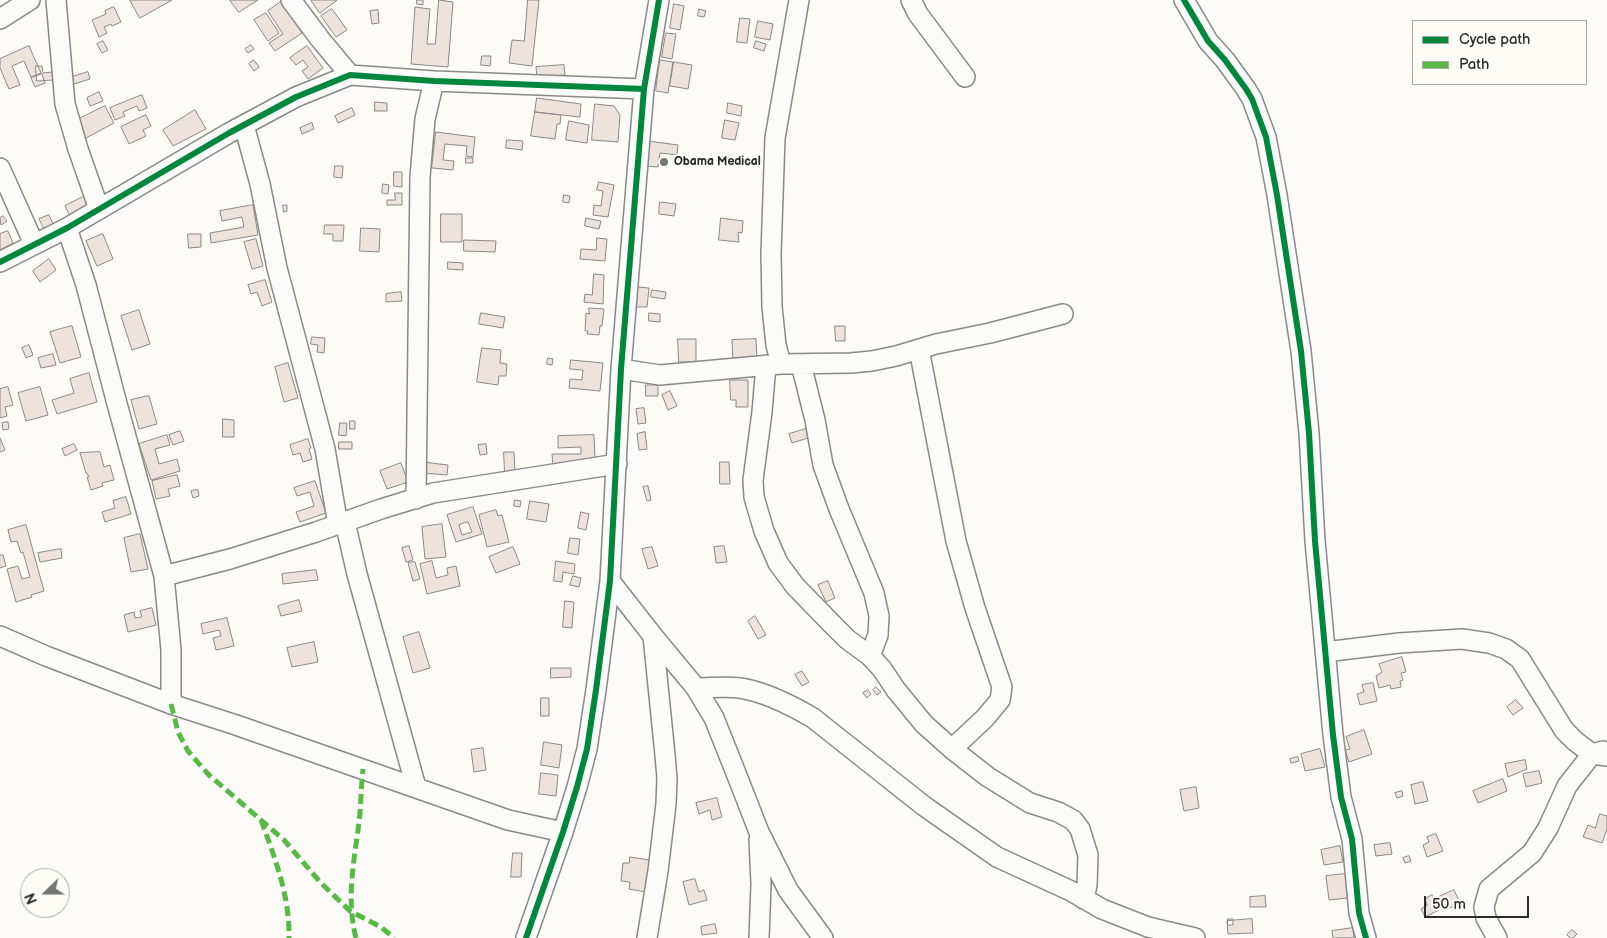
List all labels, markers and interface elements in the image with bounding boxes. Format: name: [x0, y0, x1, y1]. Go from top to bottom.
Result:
legend: [1412, 20, 1587, 85]
text: Cycle path: [1459, 30, 1530, 49]
text: Path: [1459, 55, 1489, 74]
place label: Obama Medical: [674, 155, 761, 169]
marker: Obama Medical: [658, 156, 670, 168]
north arrow: [20, 868, 70, 918]
scale bar: [1427, 886, 1532, 918]
text: N: [22, 890, 41, 906]
text: 50 m: [1432, 895, 1466, 914]

